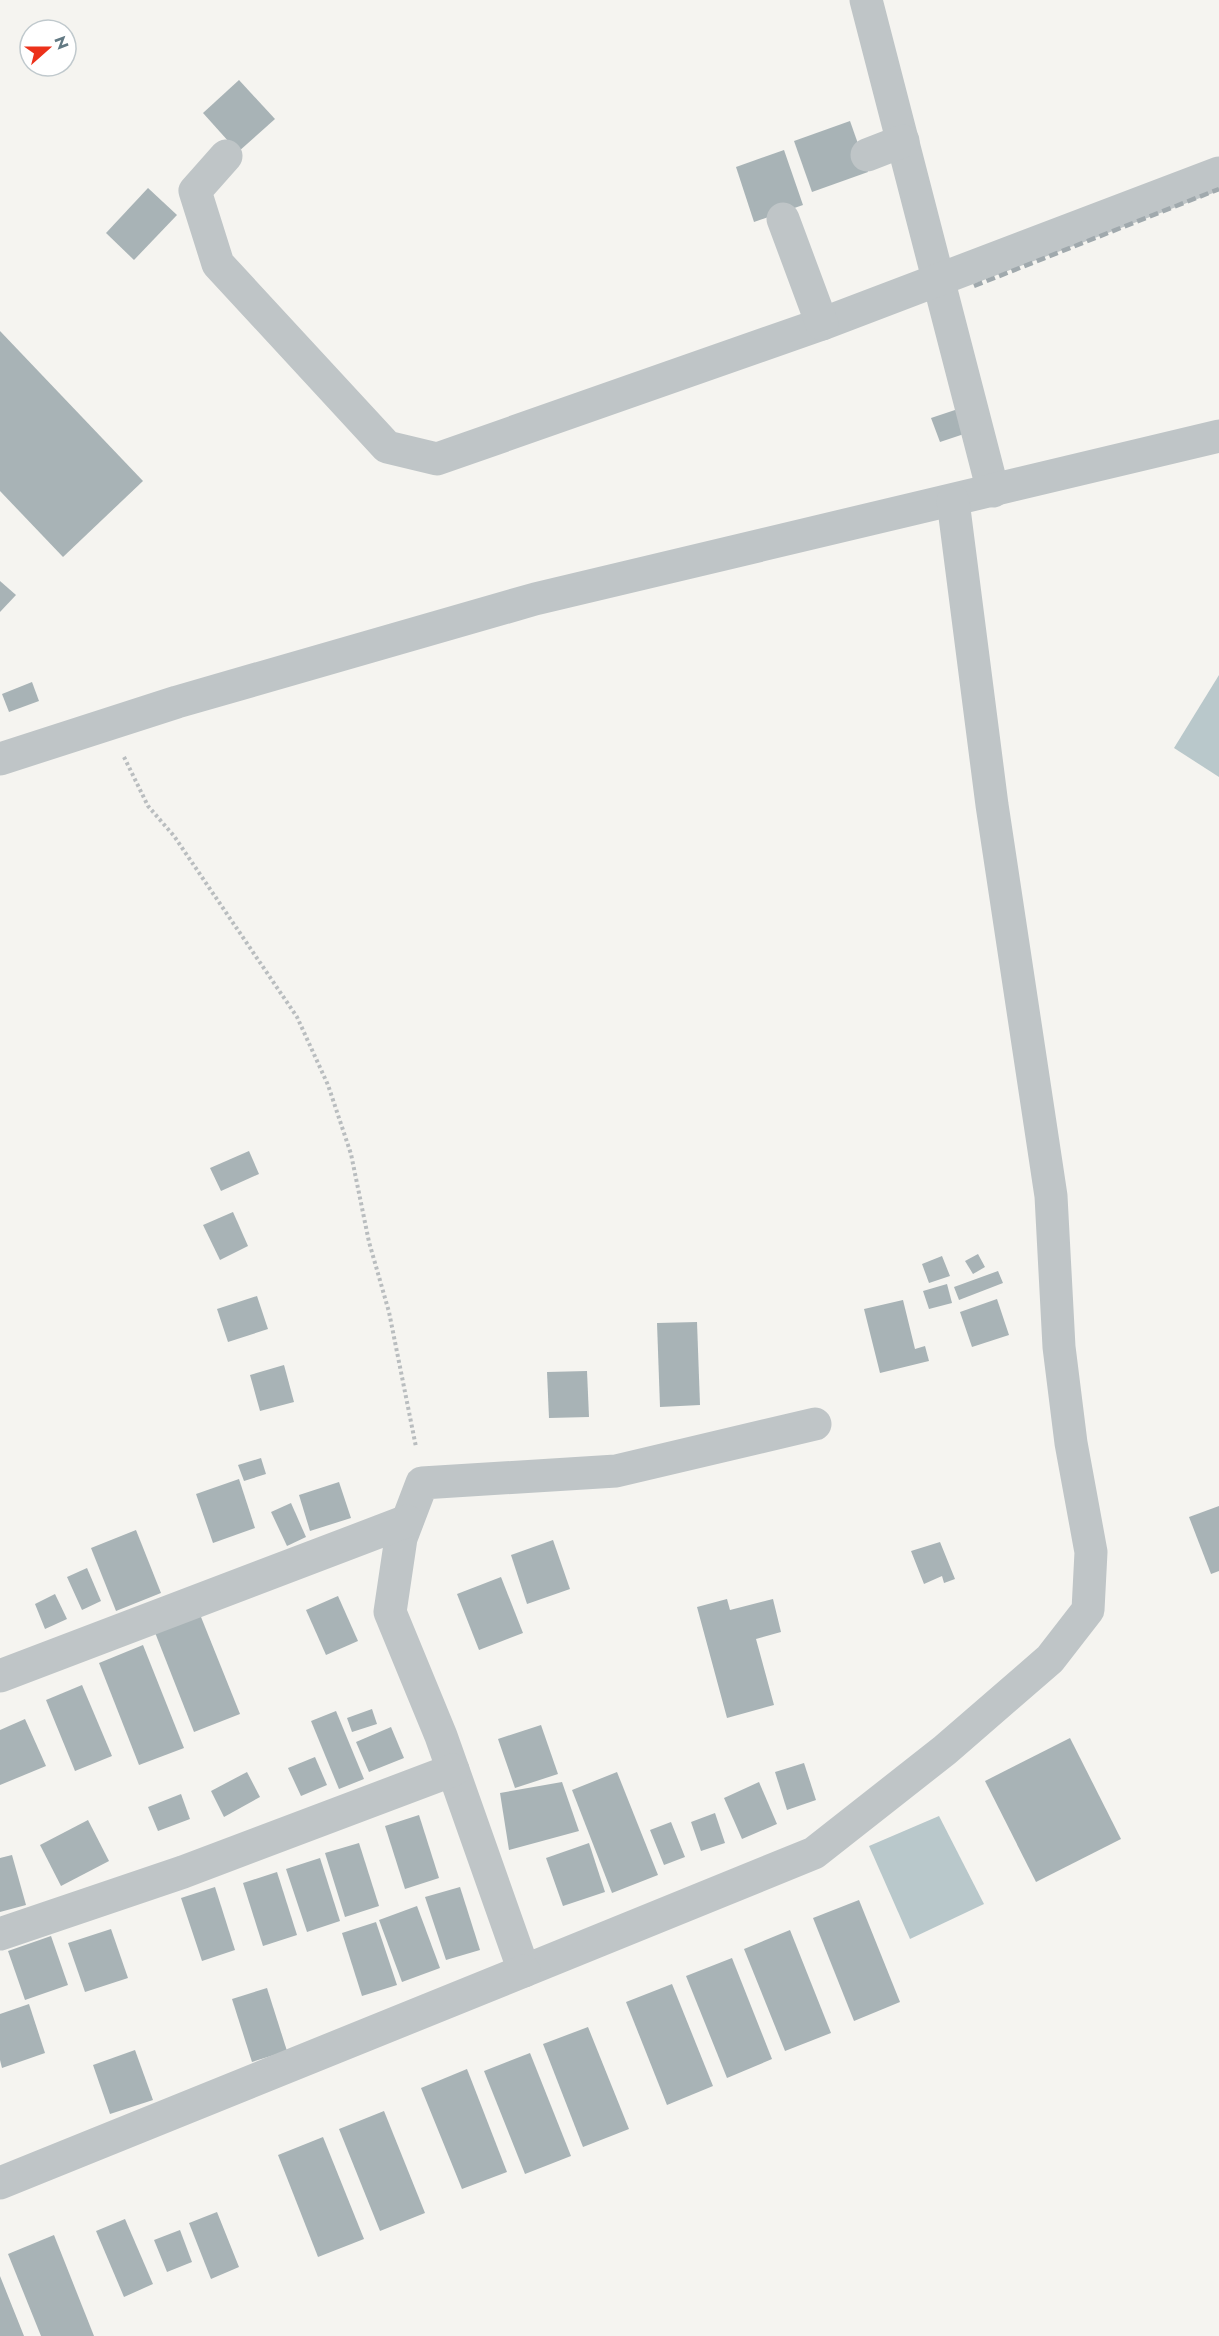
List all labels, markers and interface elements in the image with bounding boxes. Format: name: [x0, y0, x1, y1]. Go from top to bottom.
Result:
north arrow: [18, 18, 78, 78]
text: N: [49, 33, 75, 53]

